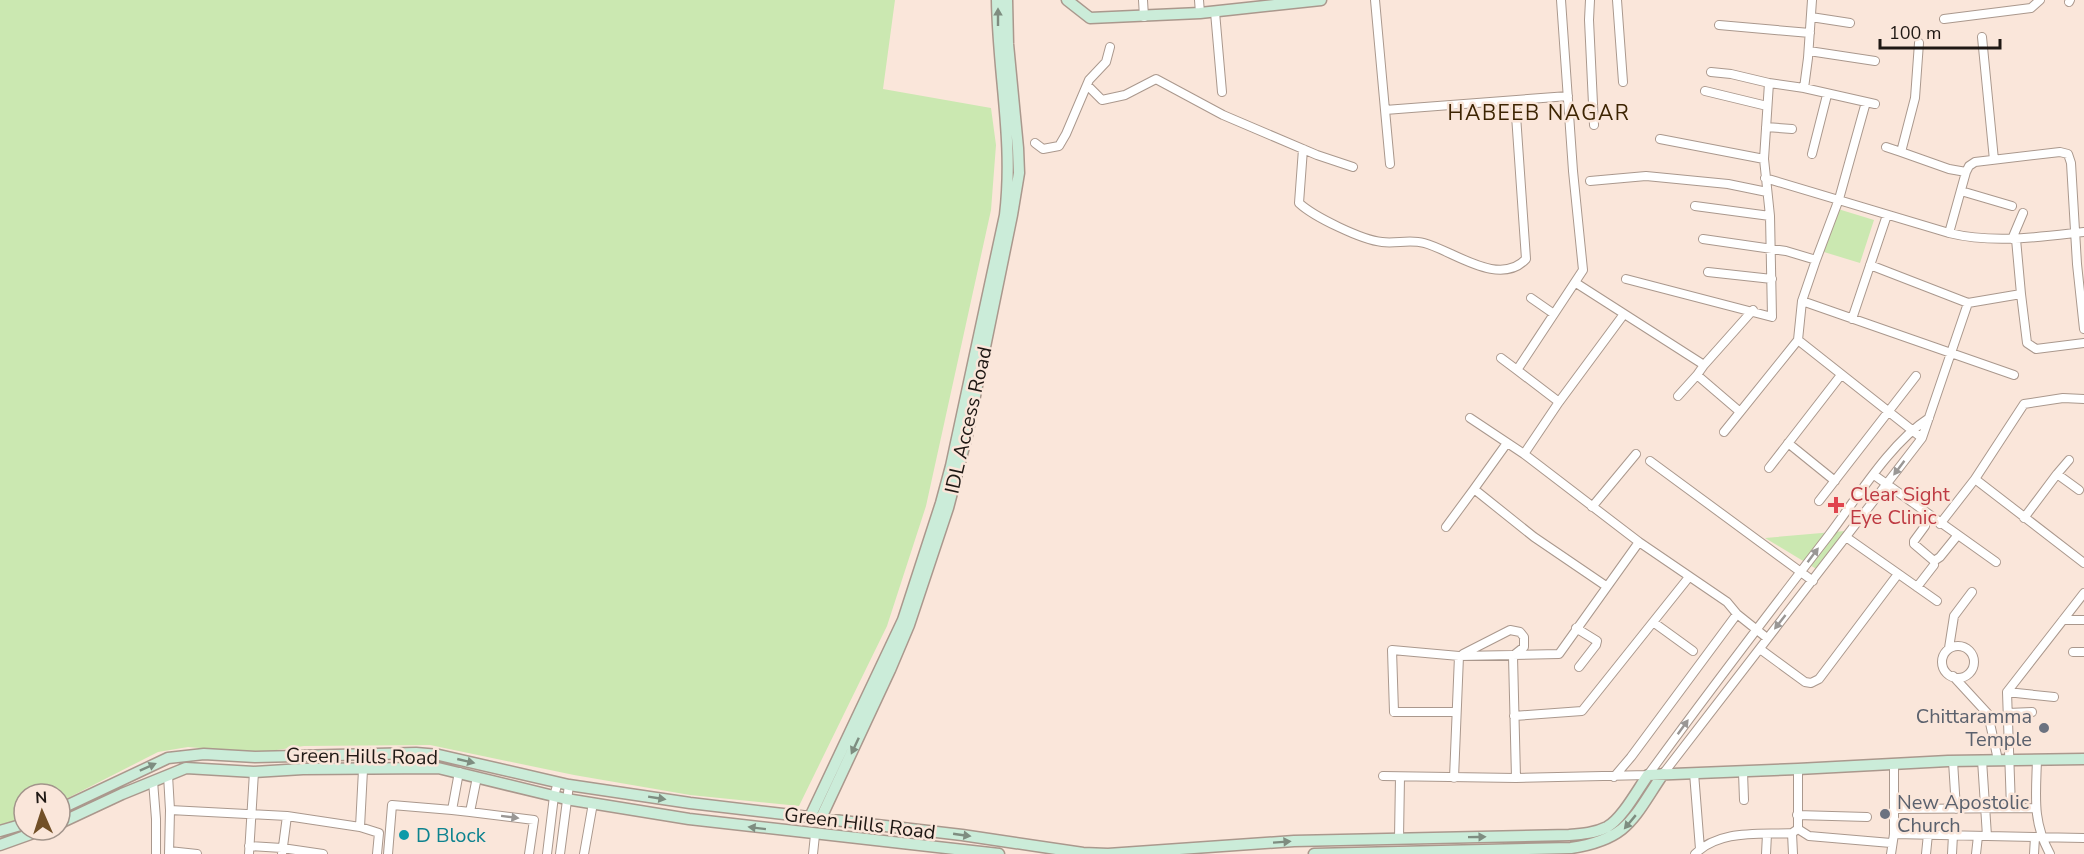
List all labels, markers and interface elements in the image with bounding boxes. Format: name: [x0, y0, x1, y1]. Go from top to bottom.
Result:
one-way arrow: [993, 7, 1002, 26]
scale bar: [1880, 12, 2000, 50]
text: 100 m: [1889, 21, 1941, 45]
district label: HABEEB NAGAR: [1448, 99, 1630, 127]
street label: IDL Access Road: [938, 344, 999, 496]
one-way arrow: [1893, 460, 1905, 476]
place label: Clear Sight Eye Clinic: [1850, 481, 1951, 531]
marker: Clear Sight Eye Clinic: [1827, 496, 1845, 514]
one-way arrow: [1807, 547, 1819, 563]
one-way arrow: [1773, 614, 1786, 630]
place label: Chittaramma Temple: [1916, 703, 2032, 753]
one-way arrow: [1677, 720, 1689, 736]
marker: Chittaramma Temple: [2037, 721, 2051, 735]
one-way arrow: [850, 738, 859, 755]
street label: Green Hills Road: [286, 742, 438, 771]
one-way arrow: [457, 756, 475, 766]
one-way arrow: [139, 762, 157, 772]
north arrow: [12, 782, 72, 842]
text: N: [35, 787, 48, 809]
place label: New Apostolic Church: [1897, 789, 2029, 839]
one-way arrow: [648, 794, 667, 803]
street label: Green Hills Road: [783, 801, 937, 846]
marker: New Apostolic Church: [1878, 807, 1892, 821]
one-way arrow: [500, 813, 519, 822]
one-way arrow: [1623, 814, 1636, 830]
place label: D Block: [416, 822, 487, 849]
one-way arrow: [747, 823, 766, 832]
marker: D Block: [397, 828, 411, 842]
one-way arrow: [953, 831, 972, 840]
one-way arrow: [1467, 833, 1486, 842]
one-way arrow: [1272, 837, 1291, 847]

